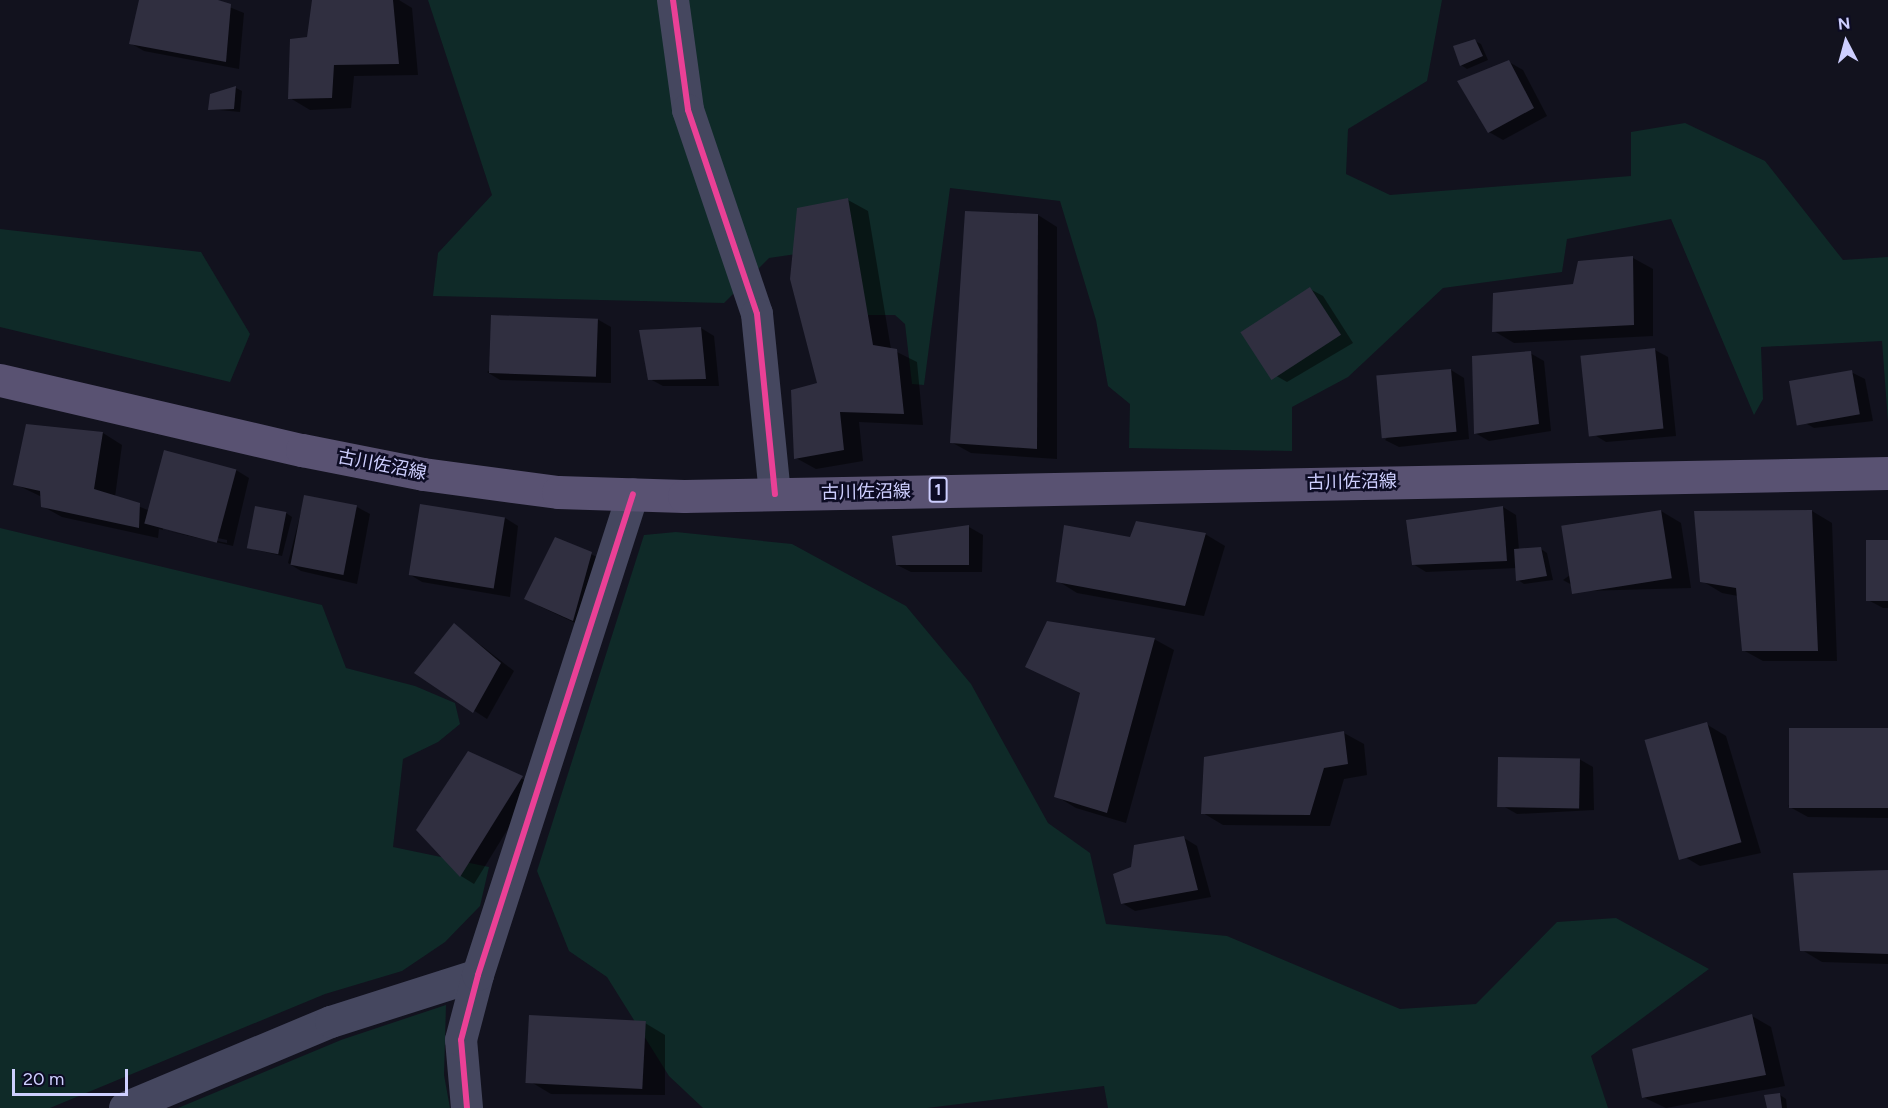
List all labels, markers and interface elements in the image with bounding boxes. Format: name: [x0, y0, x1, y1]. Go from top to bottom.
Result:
north arrow: [1816, 12, 1876, 72]
text: N: [1837, 14, 1851, 34]
street label: 古川佐沼線: [336, 446, 428, 484]
street label: 古川佐沼線: [1307, 470, 1397, 494]
road number: 1: [928, 477, 948, 503]
street label: 古川佐沼線: [821, 480, 911, 504]
scale bar: [15, 1057, 130, 1095]
text: 20 m: [23, 1068, 64, 1090]

